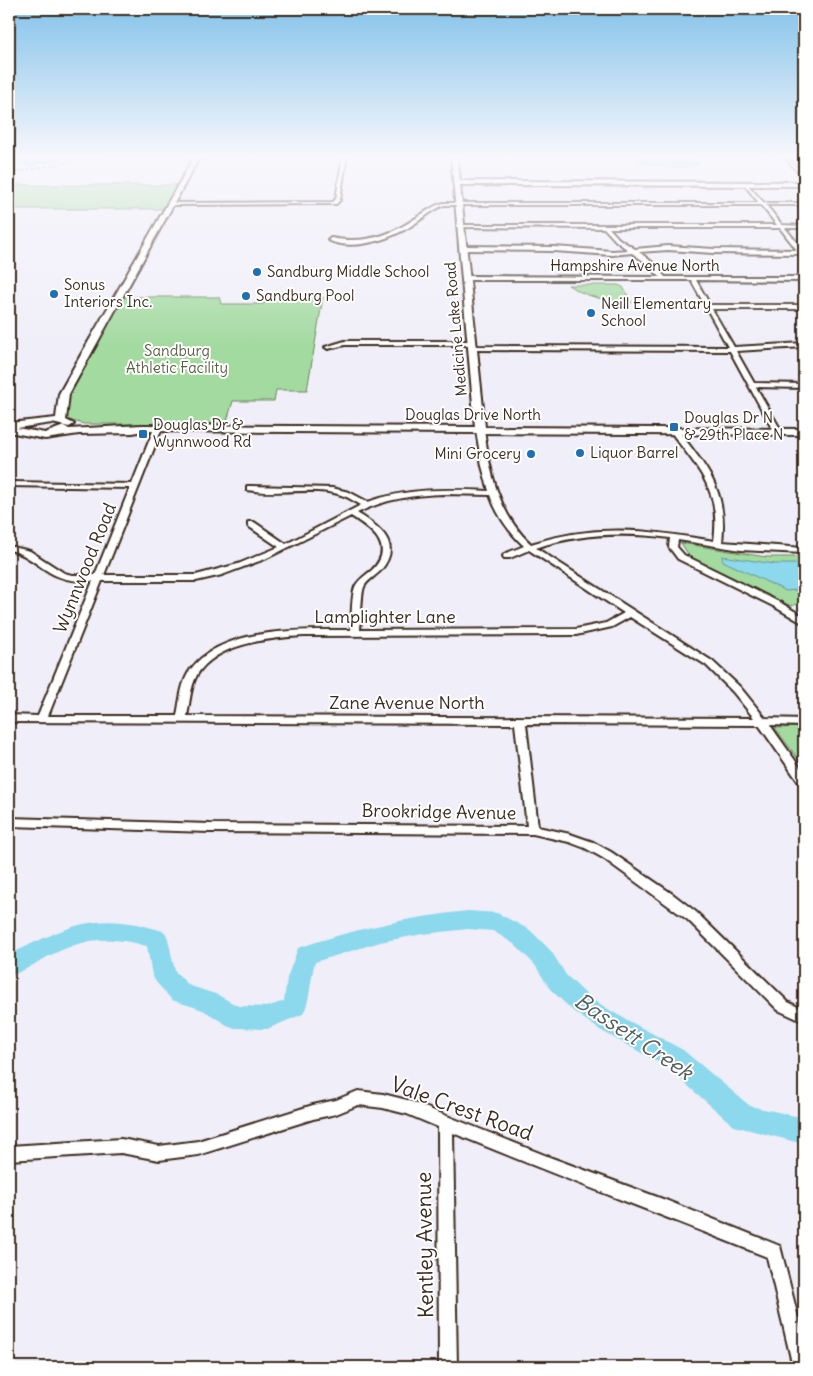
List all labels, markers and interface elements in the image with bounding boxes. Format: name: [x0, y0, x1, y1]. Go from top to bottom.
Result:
street label: Hampshire Avenue North: [550, 256, 720, 275]
street label: Medicine Lake Road: [440, 261, 471, 397]
place label: Sandburg Middle School: [267, 262, 429, 281]
marker: Sandburg Middle School: [251, 266, 263, 278]
place label: Sonus Interiors Inc.: [64, 275, 152, 311]
place label: Sandburg Pool: [256, 286, 354, 305]
marker: Sonus Interiors Inc.: [48, 288, 60, 300]
marker: Sandburg Pool: [240, 290, 252, 302]
place label: Neill Elementary School: [601, 294, 711, 330]
marker: Neill Elementary School: [585, 307, 597, 319]
park label: Sandburg Athletic Facility: [126, 341, 228, 377]
street label: Douglas Drive North: [405, 405, 541, 424]
place label: Douglas Dr N & 29th Place N: [684, 408, 783, 444]
place label: Douglas Dr & Wynnwood Rd: [153, 415, 252, 451]
marker: Douglas Dr N & 29th Place N: [668, 421, 680, 433]
marker: Douglas Dr & Wynnwood Rd: [137, 428, 149, 440]
place label: Liquor Barrel: [590, 443, 678, 462]
place label: Mini Grocery: [435, 444, 521, 463]
marker: Liquor Barrel: [574, 447, 586, 459]
marker: Mini Grocery: [525, 448, 537, 460]
street label: Wynnwood Road: [48, 499, 121, 636]
street label: Lamplighter Lane: [314, 605, 456, 628]
street label: Zane Avenue North: [329, 691, 485, 714]
street label: Brookridge Avenue: [361, 799, 517, 824]
water label: Bassett Creek: [570, 986, 700, 1087]
street label: Vale Crest Road: [387, 1070, 537, 1147]
street label: Kentley Avenue: [410, 1172, 439, 1318]

